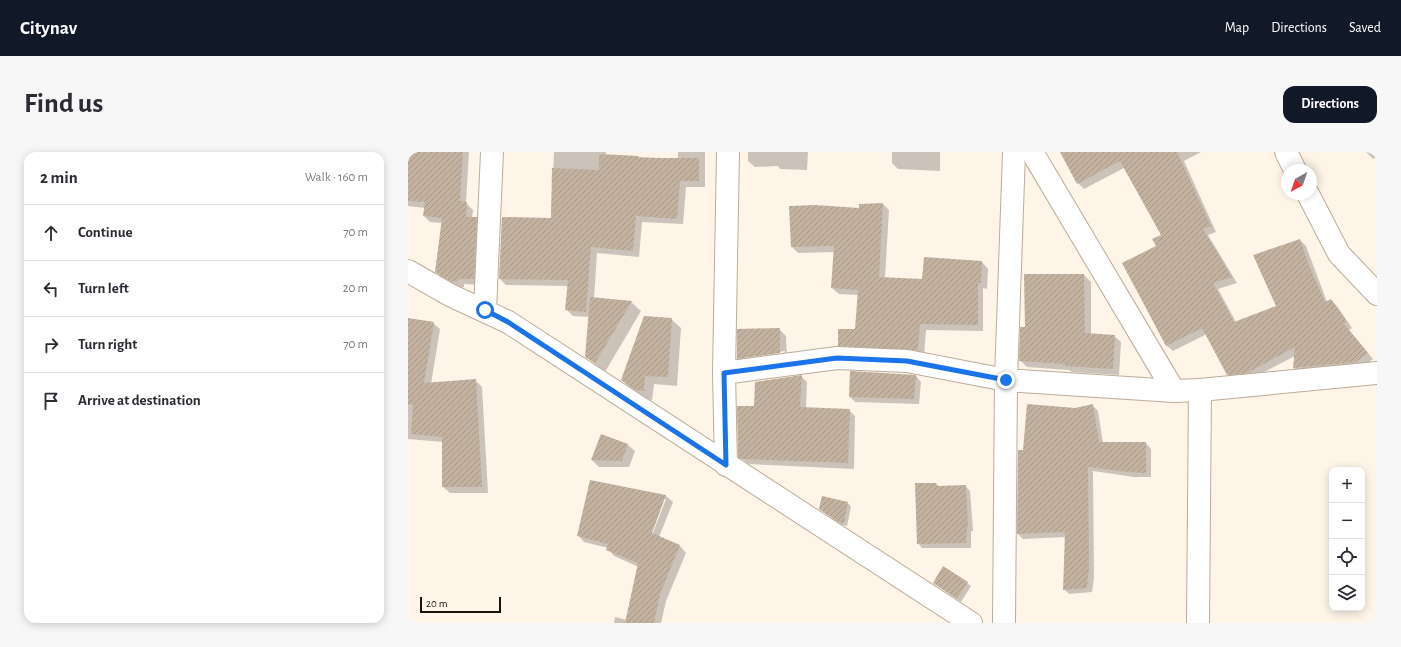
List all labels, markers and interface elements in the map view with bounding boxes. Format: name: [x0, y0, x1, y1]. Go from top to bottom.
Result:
text: Citynav: [20, 19, 77, 38]
text: Map: [1225, 21, 1249, 35]
text: Directions: [1271, 21, 1327, 35]
text: Saved: [1349, 21, 1381, 35]
button: Directions: [1283, 86, 1377, 123]
text: Find us: [24, 90, 103, 118]
north arrow: [1281, 164, 1317, 200]
text: 2 min: [40, 169, 78, 186]
text: Walk · 160 m: [305, 171, 368, 184]
icon: ahead: [40, 222, 62, 244]
text: Continue: [78, 225, 133, 240]
text: 70 m: [343, 226, 368, 239]
icon: left: [40, 278, 62, 300]
text: Turn left: [78, 281, 129, 296]
text: 20 m: [343, 282, 368, 295]
route start: [476, 301, 494, 319]
icon: right: [40, 334, 62, 356]
text: Turn right: [78, 337, 137, 352]
text: 70 m: [343, 338, 368, 351]
route end: [997, 371, 1015, 389]
icon: arrive: [40, 390, 62, 412]
text: Arrive at destination: [78, 393, 201, 408]
map controls: [1329, 467, 1365, 611]
button: +: [1329, 467, 1365, 503]
button: −: [1329, 503, 1365, 539]
button: locate: [1329, 539, 1365, 575]
button: layers: [1329, 575, 1365, 611]
scale bar: [420, 595, 501, 614]
text: 20 m: [426, 598, 447, 609]

